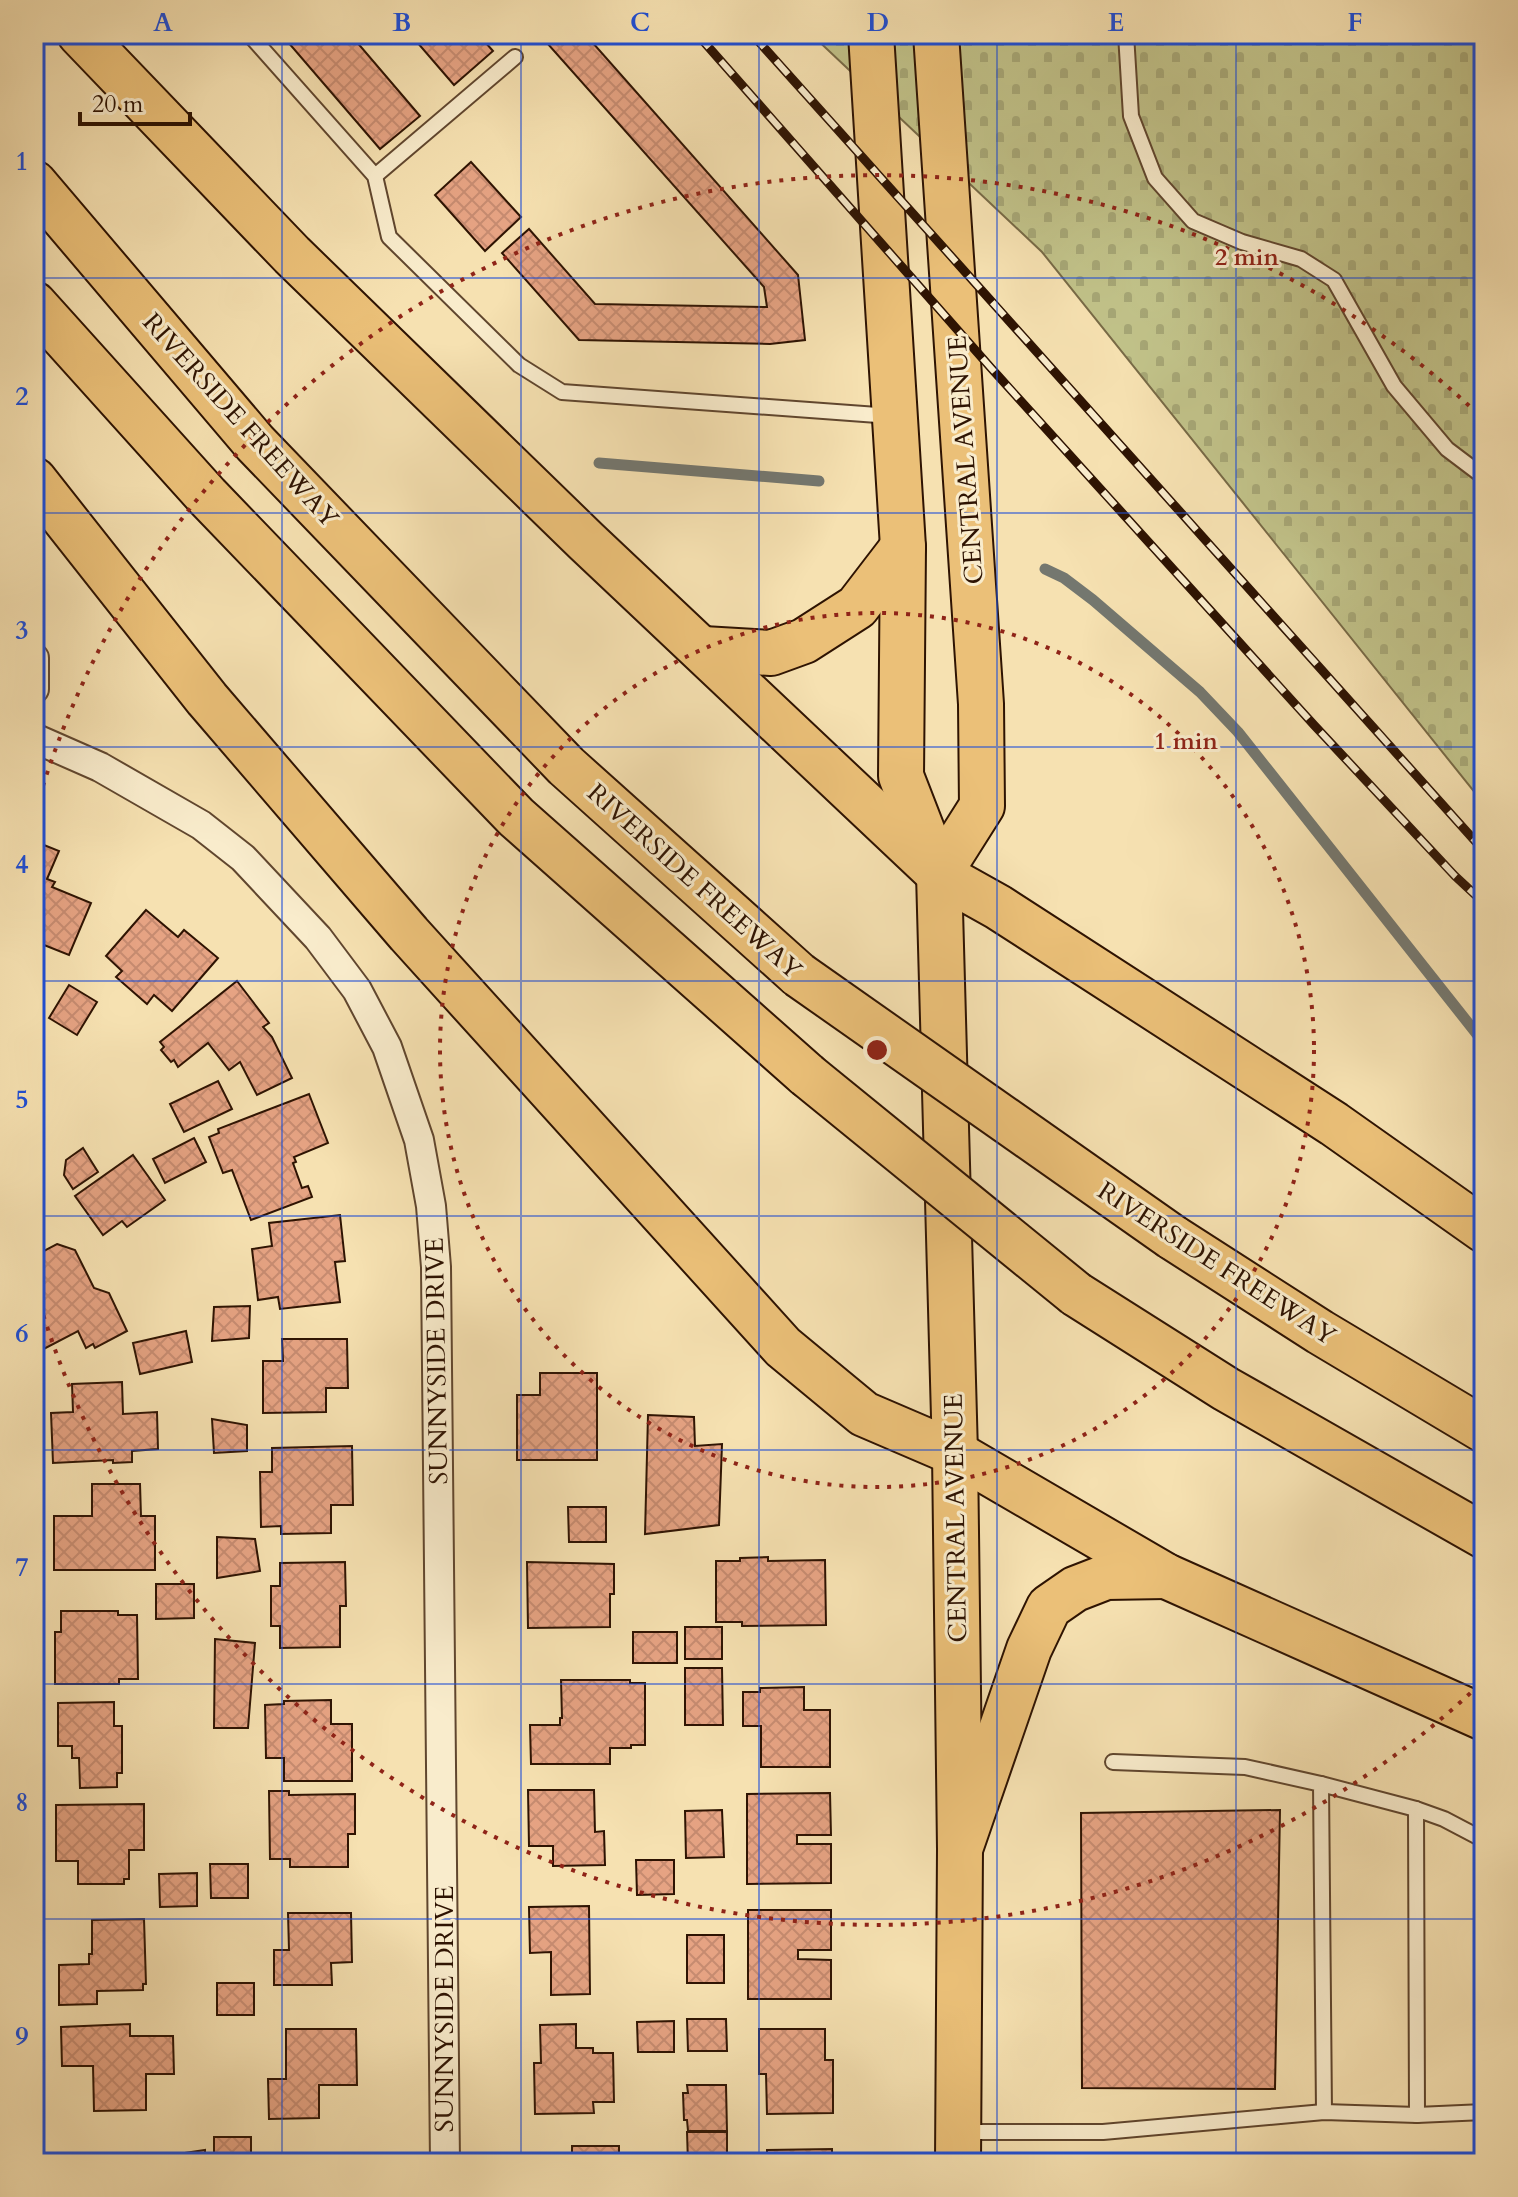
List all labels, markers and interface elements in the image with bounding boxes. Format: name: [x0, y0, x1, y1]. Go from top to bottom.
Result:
text: A: [153, 5, 173, 40]
text: B: [393, 5, 411, 40]
text: C: [630, 5, 650, 40]
text: D: [867, 5, 889, 40]
text: E: [1108, 5, 1124, 40]
text: F: [1347, 5, 1363, 40]
scale bar: [80, 76, 190, 126]
text: 20 m: [92, 88, 144, 121]
text: 1: [15, 144, 29, 179]
text: 2 min: [1215, 241, 1280, 274]
street label: RIVERSIDE FREEWAY: [135, 305, 347, 536]
street label: CENTRAL AVENUE: [939, 334, 992, 586]
text: 2: [15, 379, 29, 414]
text: 3: [15, 613, 29, 648]
text: 1 min: [1154, 725, 1219, 758]
street label: RIVERSIDE FREEWAY: [580, 775, 810, 988]
text: 4: [15, 847, 29, 882]
centre of rings: [863, 1036, 891, 1064]
text: 5: [15, 1082, 29, 1117]
street label: RIVERSIDE FREEWAY: [1091, 1173, 1343, 1354]
street label: SUNNYSIDE DRIVE: [417, 1237, 456, 1485]
text: 6: [15, 1316, 29, 1351]
street label: CENTRAL AVENUE: [936, 1393, 975, 1643]
text: 7: [15, 1550, 29, 1585]
text: 8: [15, 1785, 29, 1820]
street label: SUNNYSIDE DRIVE: [427, 1885, 462, 2133]
text: 9: [15, 2019, 29, 2054]

